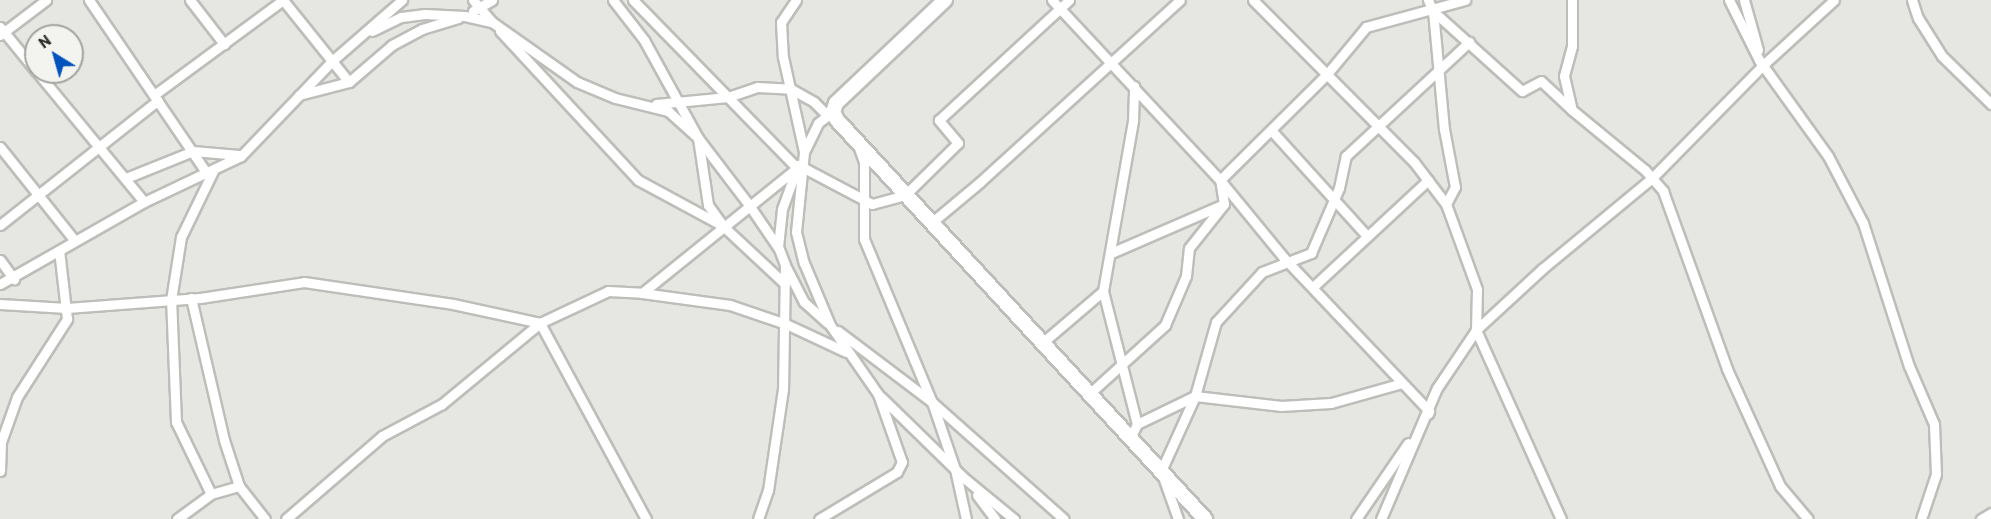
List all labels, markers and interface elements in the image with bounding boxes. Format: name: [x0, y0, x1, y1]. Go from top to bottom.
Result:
north arrow: [24, 24, 84, 84]
text: N: [34, 30, 54, 52]

